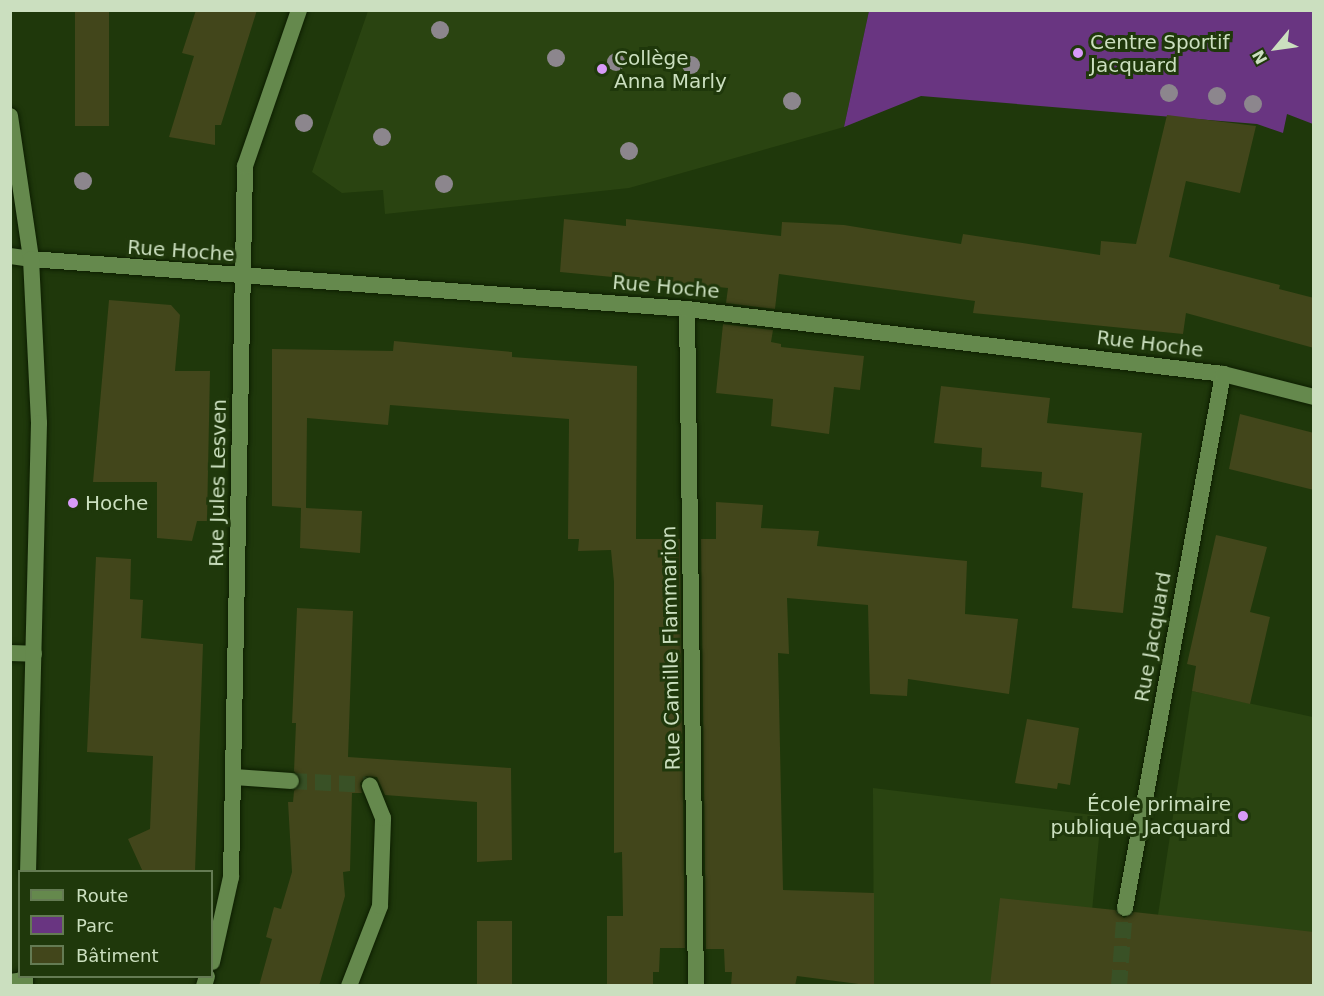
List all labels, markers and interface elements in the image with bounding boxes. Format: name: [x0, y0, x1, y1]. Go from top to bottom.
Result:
north arrow: [1246, 18, 1306, 78]
place label: Centre Sportif Jacquard: [1090, 30, 1230, 77]
place label: Collège Anna Marly: [614, 46, 727, 93]
marker: Centre Sportif Jacquard: [1071, 46, 1085, 60]
text: N: [1248, 47, 1271, 67]
marker: Collège Anna Marly: [595, 62, 609, 76]
street label: Rue Hoche: [127, 235, 235, 267]
street label: Rue Hoche: [611, 270, 721, 304]
street label: Rue Hoche: [1095, 326, 1205, 362]
street label: Rue Jules Lesven: [205, 399, 231, 567]
place label: Hoche: [85, 491, 148, 515]
marker: Hoche: [66, 496, 80, 510]
street label: Rue Camille Flammarion: [657, 526, 685, 770]
street label: Rue Jacquard: [1130, 570, 1176, 704]
place label: École primaire publique Jacquard: [1050, 792, 1231, 839]
marker: École primaire publique Jacquard: [1236, 809, 1250, 823]
legend: [18, 870, 213, 978]
text: Route: [76, 885, 128, 906]
text: Parc: [76, 915, 114, 936]
text: Bâtiment: [76, 945, 159, 966]

